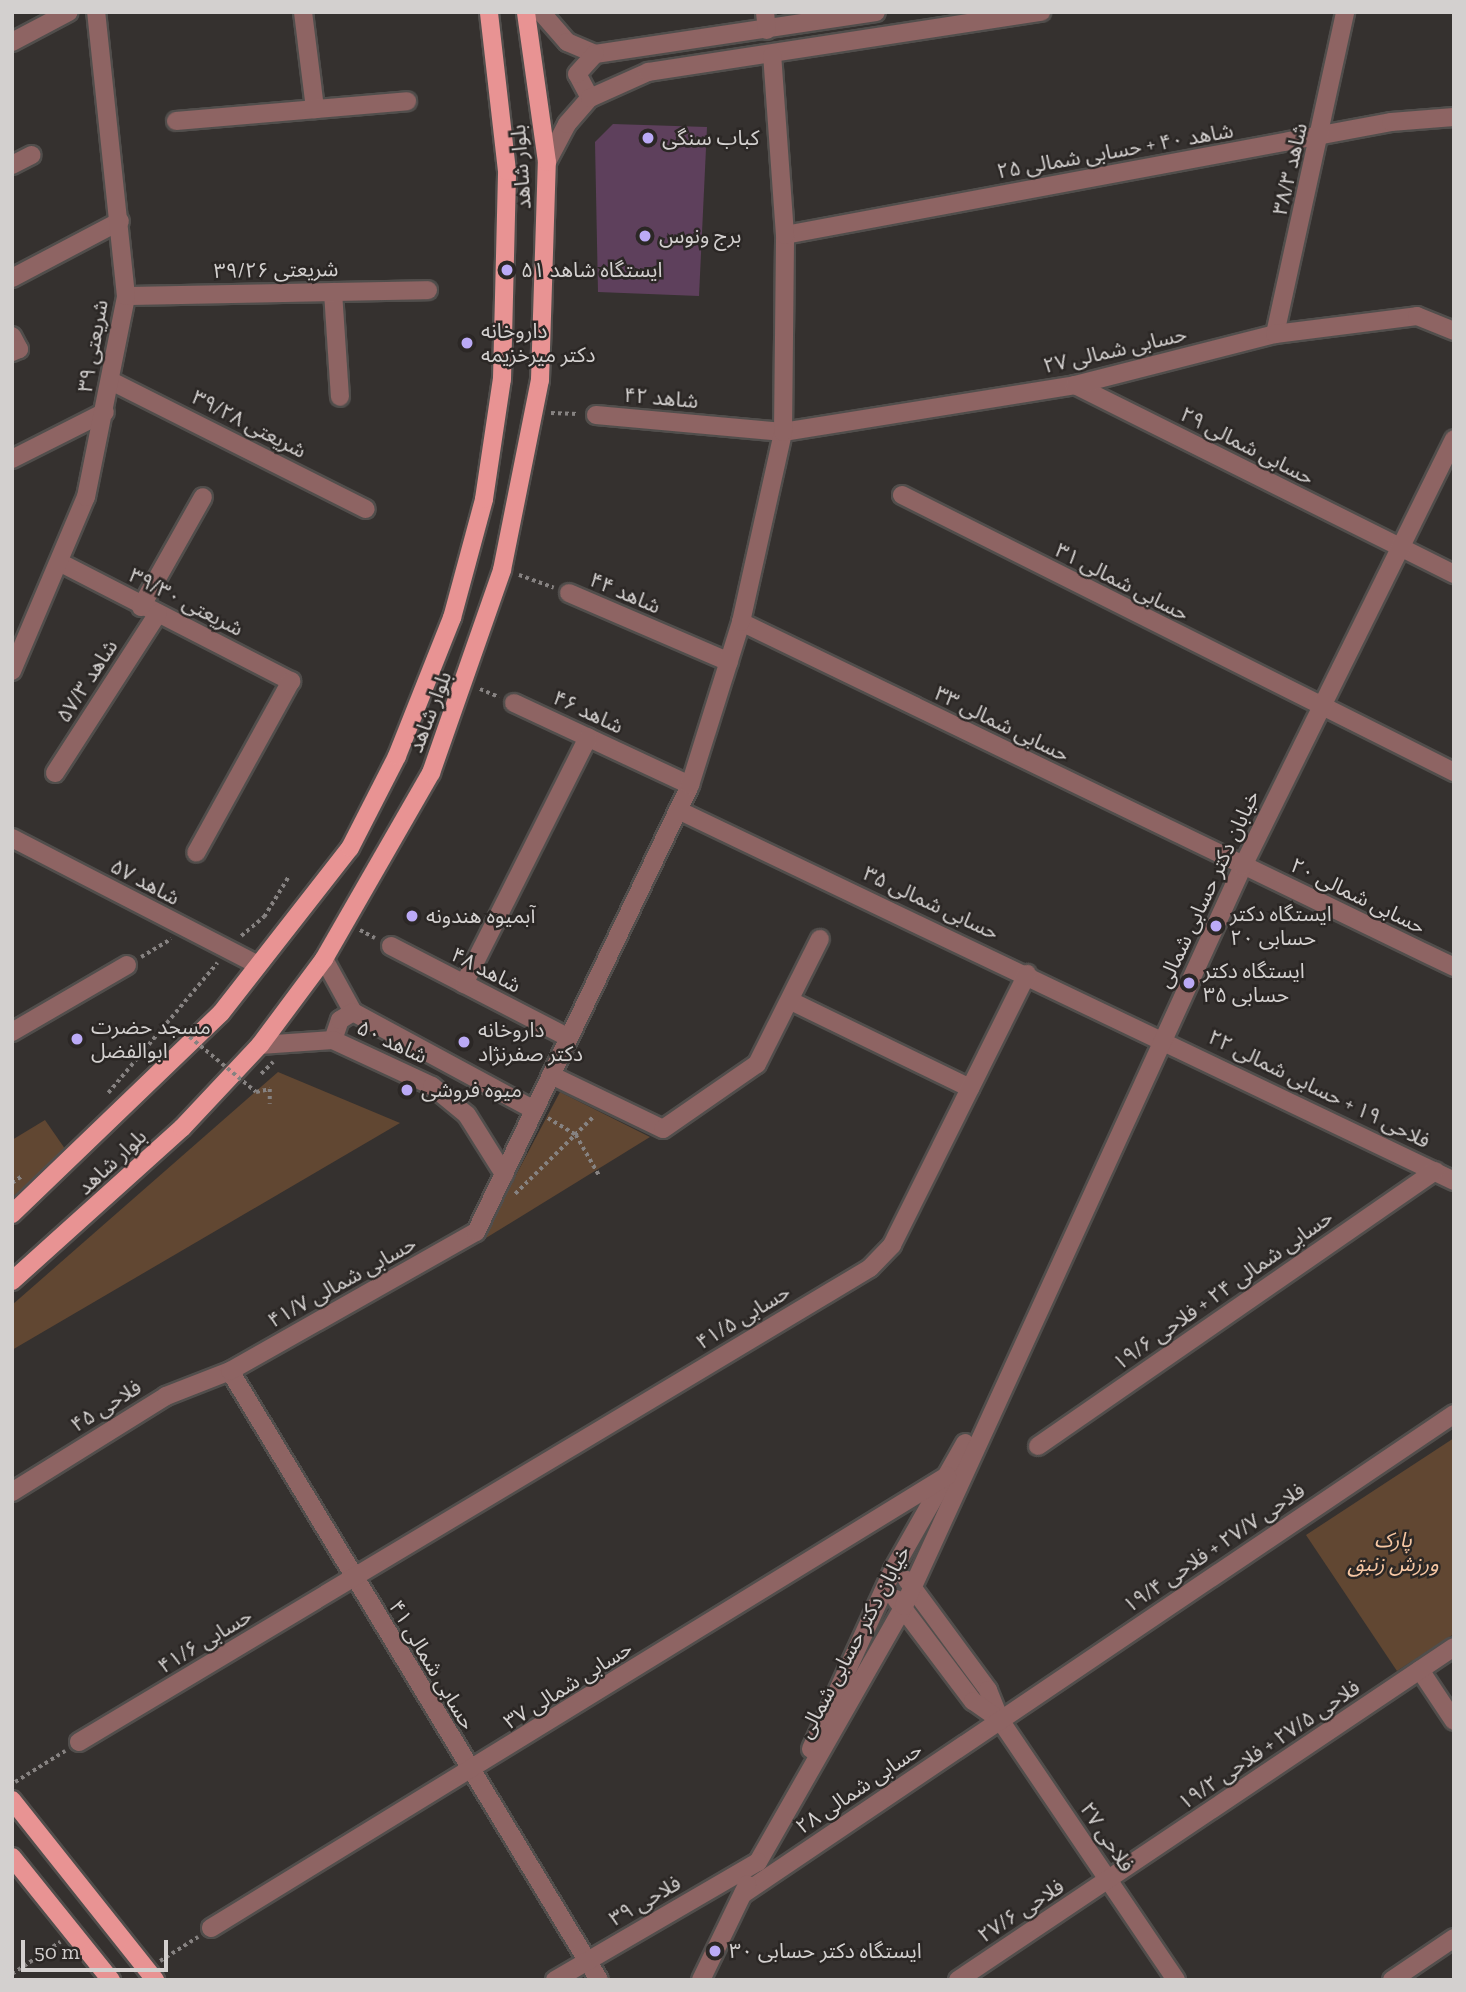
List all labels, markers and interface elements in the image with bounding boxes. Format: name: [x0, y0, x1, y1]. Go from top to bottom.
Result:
street label: شاهد ۴۰ + حسابی شمالی ۲۵: [995, 118, 1235, 184]
street label: شاهد ۳۸/۳: [1267, 121, 1313, 217]
street label: بلوار شاهد: [505, 124, 537, 210]
place label: کباب سنگی: [662, 125, 759, 151]
marker: کباب سنگی: [640, 130, 656, 146]
place label: برج ونوس: [659, 223, 741, 249]
marker: برج ونوس: [637, 228, 653, 244]
street label: شریعتی ۳۹/۲۶: [213, 256, 339, 284]
place label: ایستگاه شاهد ۵۱: [521, 257, 663, 283]
marker: ایستگاه شاهد ۵۱: [499, 262, 515, 278]
street label: شریعتی ۳۹: [72, 298, 114, 394]
place label: داروخانه دکتر میرخزیمه: [481, 318, 596, 368]
street label: حسابی شمالی ۲۷: [1041, 321, 1189, 379]
marker: داروخانه دکتر میرخزیمه: [459, 335, 475, 351]
street label: شاهد ۴۲: [623, 382, 699, 414]
street label: شریعتی ۳۹/۲۸: [188, 384, 310, 464]
street label: حسابی شمالی ۲۹: [1176, 401, 1318, 491]
street label: حسابی شمالی ۳۱: [1051, 537, 1193, 627]
street label: شریعتی ۳۹/۳۰: [125, 562, 247, 642]
street label: شاهد ۴۴: [586, 567, 664, 619]
street label: شاهد ۵۷/۳: [51, 635, 123, 727]
street label: بلوار شاهد: [403, 668, 457, 756]
street label: حسابی شمالی ۳۳: [931, 681, 1073, 767]
street label: شاهد ۴۶: [549, 685, 627, 739]
street label: خیابان دکتر حسابی شمالی: [1151, 786, 1265, 992]
street label: شاهد ۵۷: [106, 853, 184, 911]
street label: حسابی شمالی ۲۰: [1287, 853, 1429, 939]
street label: حسابی شمالی ۳۵: [859, 861, 1003, 945]
place label: ایستگاه دکتر حسابی ۲۰: [1230, 901, 1332, 951]
place label: آبمیوه هندونه: [426, 903, 535, 929]
marker: آبمیوه هندونه: [404, 908, 420, 924]
marker: ایستگاه دکتر حسابی ۲۰: [1208, 918, 1224, 934]
street label: شاهد ۴۸: [447, 942, 525, 998]
place label: ایستگاه دکتر حسابی ۳۵: [1203, 958, 1305, 1008]
marker: ایستگاه دکتر حسابی ۳۵: [1181, 975, 1197, 991]
place label: مسجد حضرت ابوالفضل: [91, 1014, 211, 1064]
street label: شاهد ۵۰: [353, 1015, 431, 1069]
place label: داروخانه دکتر صفرنژاد: [478, 1017, 583, 1067]
street label: فلاحی ۱۹ + حسابی شمالی ۲۲: [1204, 1024, 1434, 1154]
marker: مسجد حضرت ابوالفضل: [69, 1031, 85, 1047]
marker: داروخانه دکتر صفرنژاد: [456, 1034, 472, 1050]
place label: میوه فروشی: [421, 1077, 522, 1103]
marker: میوه فروشی: [399, 1082, 415, 1098]
street label: بلوار شاهد: [72, 1124, 152, 1200]
street label: حسابی شمالی ۲۴ + فلاحی ۱۹/۶: [1108, 1204, 1338, 1376]
street label: حسابی شمالی ۴۱/۷: [263, 1231, 421, 1333]
street label: حسابی ۴۱/۵: [691, 1279, 795, 1355]
street label: فلاحی ۴۵: [66, 1374, 146, 1438]
street label: فلاحی ۲۷/۷ + فلاحی ۱۹/۴: [1118, 1478, 1310, 1618]
park label: پارک ورزش زنبق: [1347, 1527, 1439, 1577]
street label: خیابان دکتر حسابی شمالی: [792, 1541, 916, 1743]
street label: حسابی شمالی ۴۱: [383, 1596, 481, 1734]
street label: حسابی ۴۱/۶: [153, 1603, 257, 1679]
street label: حسابی شمالی ۳۷: [499, 1635, 637, 1735]
street label: فلاحی ۲۷/۵ + فلاحی ۱۹/۲: [1173, 1675, 1365, 1815]
street label: حسابی شمالی ۲۸: [791, 1737, 927, 1839]
street label: فلاحی ۲۷: [1075, 1797, 1139, 1877]
street label: فلاحی ۳۹: [605, 1870, 685, 1932]
street label: فلاحی ۲۷/۶: [973, 1874, 1069, 1948]
scale bar: [24, 1926, 172, 1970]
place label: ایستگاه دکتر حسابی ۳۰: [729, 1938, 922, 1964]
text: 50 m: [34, 1939, 80, 1964]
marker: ایستگاه دکتر حسابی ۳۰: [707, 1943, 723, 1959]

